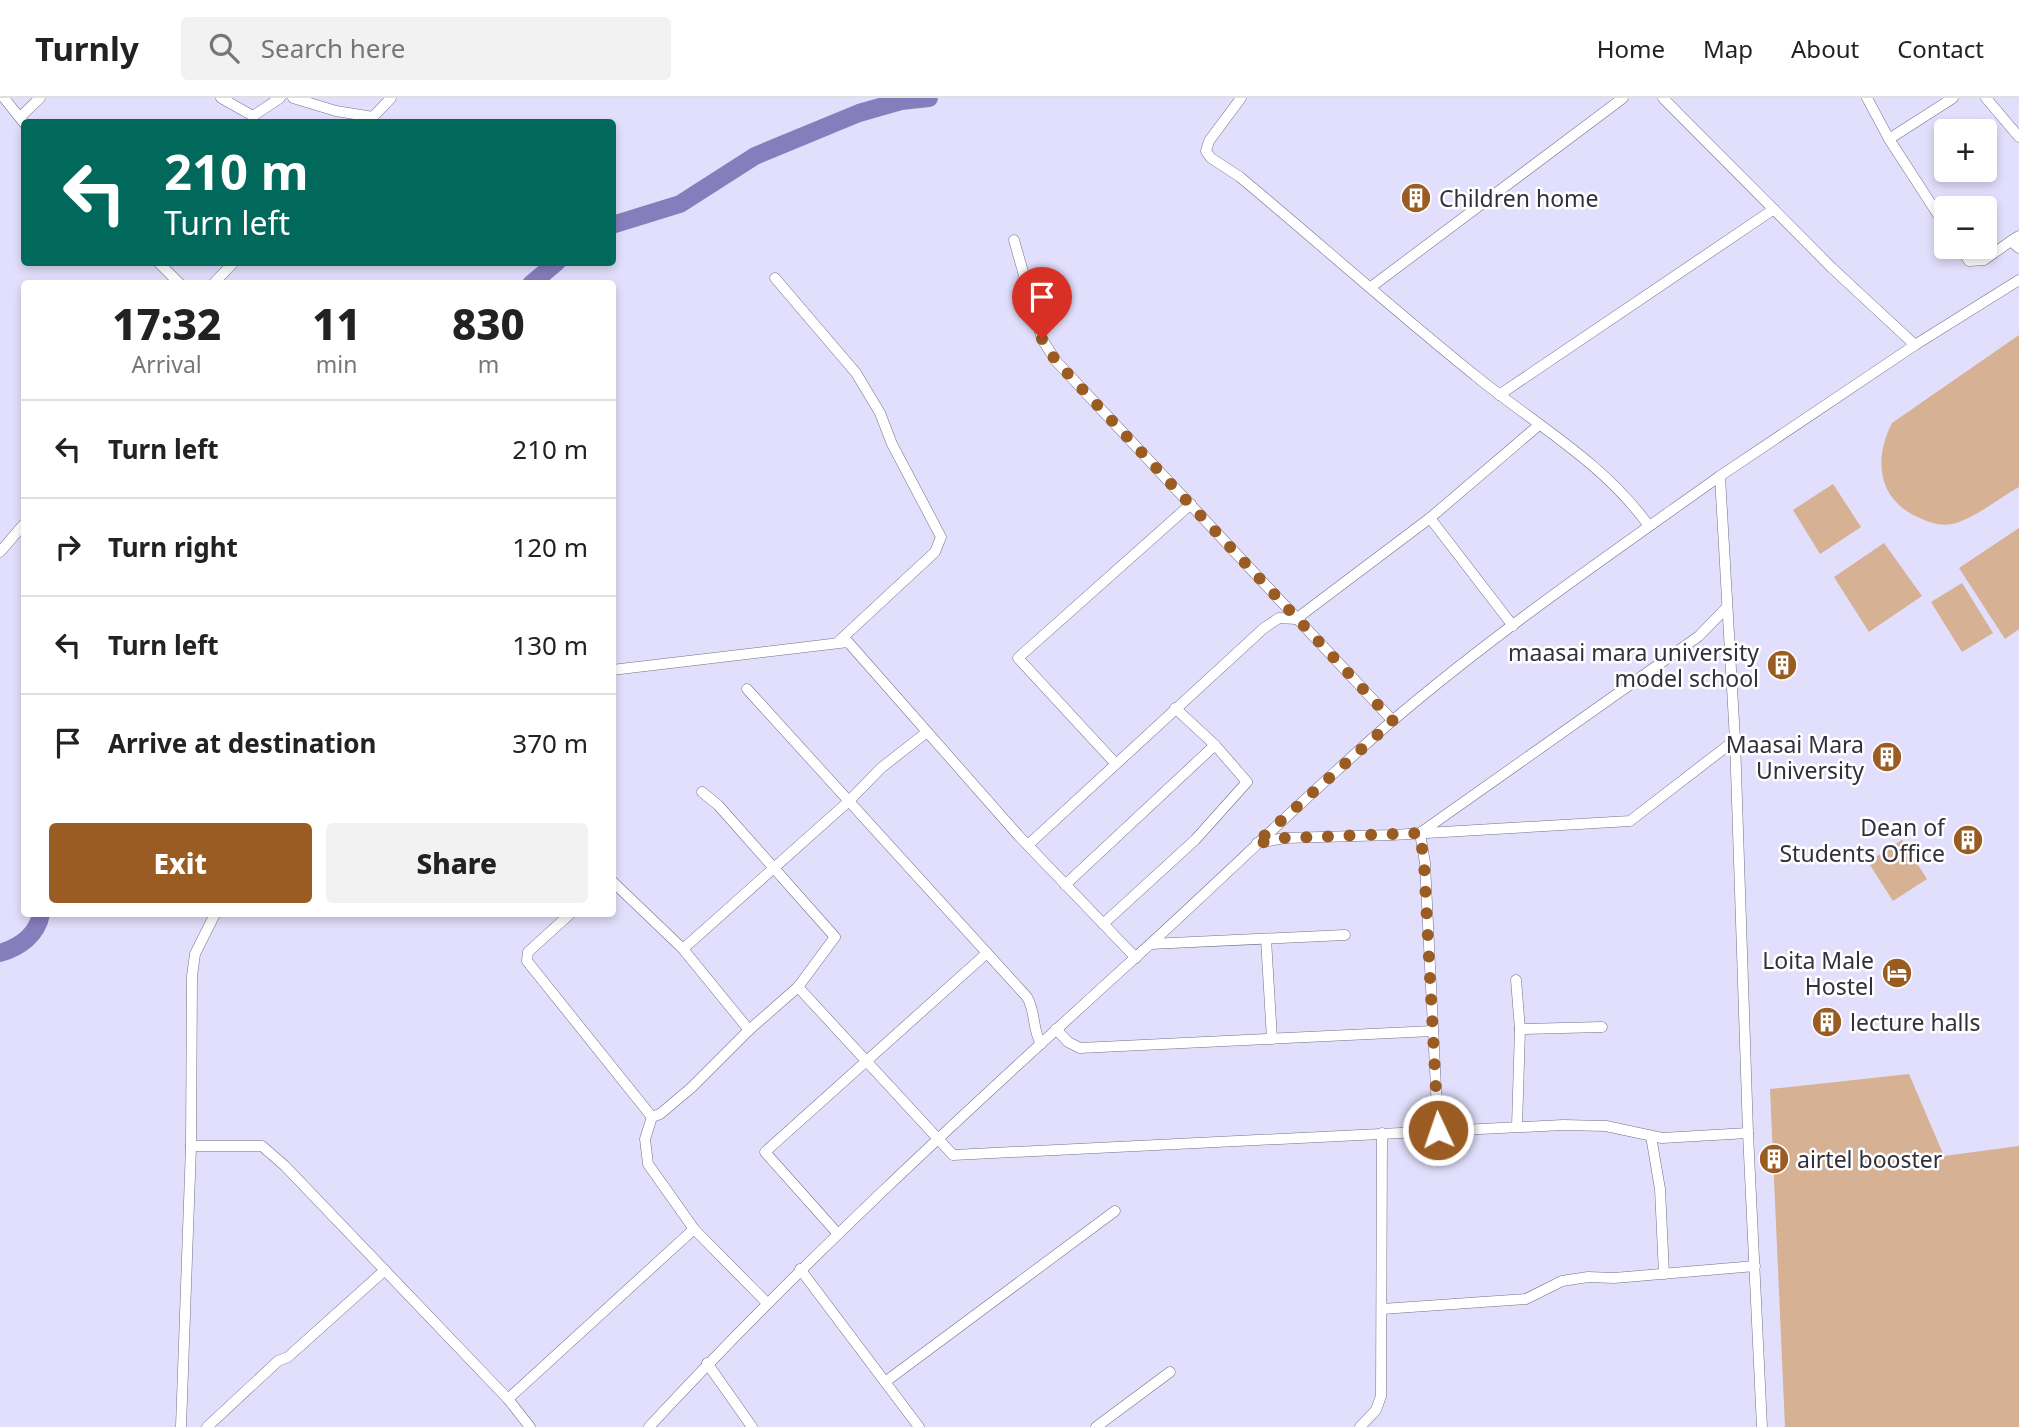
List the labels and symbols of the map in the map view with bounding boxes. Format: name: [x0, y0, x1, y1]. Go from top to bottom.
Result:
building icon: Children home: [1399, 181, 1433, 215]
place label: Children home: [1439, 182, 1599, 214]
pin: [1012, 267, 1072, 339]
place label: maasai mara university model school: [1508, 636, 1759, 694]
building icon: maasai mara university model school: [1765, 648, 1799, 682]
place label: Maasai Mara University: [1726, 728, 1864, 786]
building icon: Maasai Mara University: [1870, 740, 1904, 774]
place label: Dean of Students Office: [1779, 811, 1946, 869]
building icon: Dean of Students Office: [1951, 823, 1985, 857]
place label: Loita Male Hostel: [1762, 944, 1874, 1002]
hotel icon: Loita Male Hostel: [1880, 956, 1914, 990]
building icon: lecture halls: [1810, 1005, 1844, 1039]
place label: lecture halls: [1850, 1006, 1980, 1038]
position arrow: [1401, 1093, 1475, 1167]
building icon: airtel booster: [1757, 1142, 1791, 1176]
place label: airtel booster: [1797, 1143, 1943, 1175]

